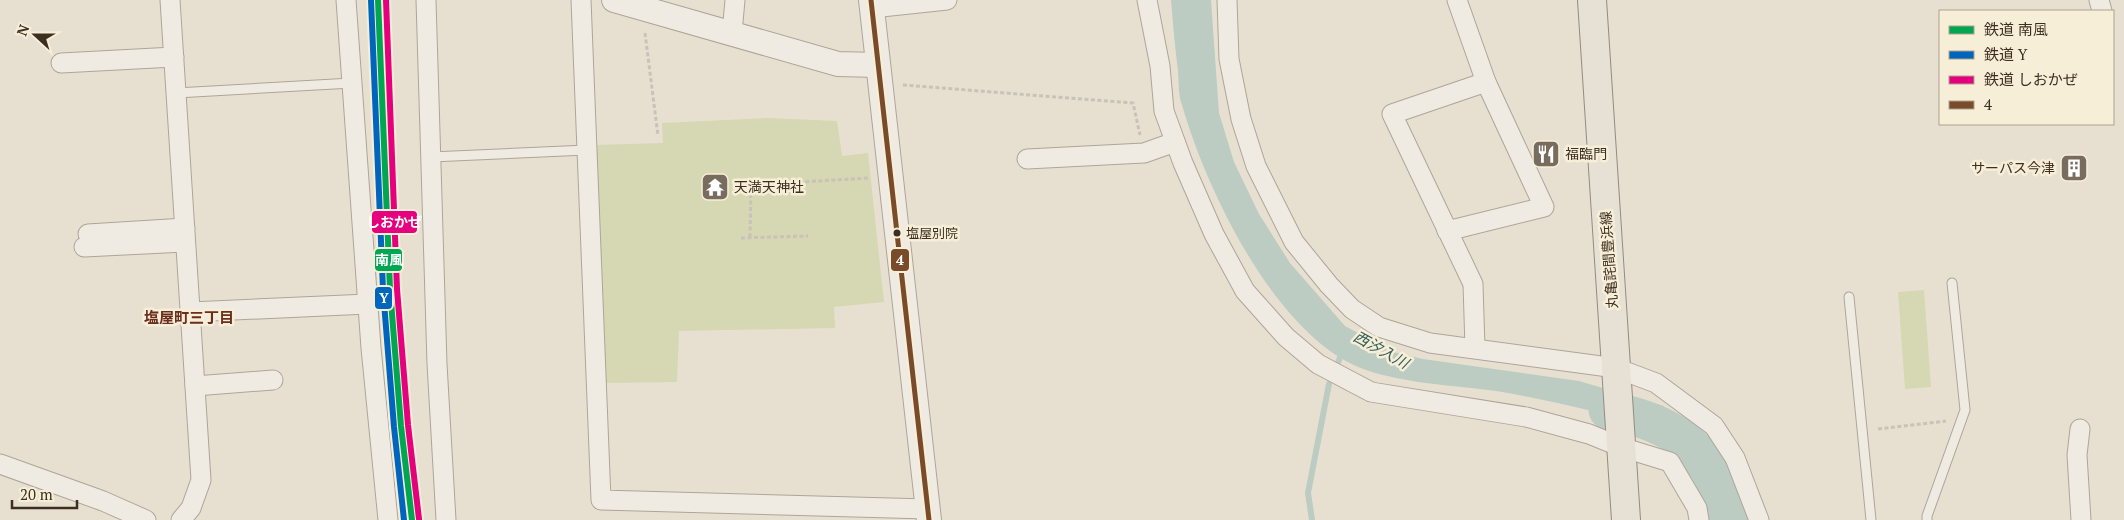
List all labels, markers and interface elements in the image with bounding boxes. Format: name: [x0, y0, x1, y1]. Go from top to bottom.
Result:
north arrow: [10, 10, 60, 60]
legend: [1939, 10, 2114, 125]
text: 鉄道 南風: [1984, 19, 2048, 39]
text: N: [12, 21, 33, 39]
text: 鉄道 Y: [1984, 44, 2028, 64]
text: 鉄道 しおかぜ: [1984, 69, 2078, 89]
text: 4: [1984, 94, 1992, 114]
restaurant icon: 福臨門: [1531, 139, 1561, 169]
place label: 福臨門: [1565, 144, 1607, 163]
building icon: サーパス今津: [2059, 153, 2089, 183]
place label: サーパス今津: [1971, 158, 2055, 177]
temple icon: 天満天神社: [700, 172, 730, 202]
place label: 天満天神社: [734, 177, 804, 196]
line badge: しおかぜ: [371, 210, 418, 234]
street label: 丸亀詫間豊浜線: [1596, 210, 1621, 310]
text: しおかぜ: [366, 212, 422, 231]
place label: 塩屋別院: [906, 224, 958, 242]
marker: 塩屋別院: [892, 228, 902, 238]
line badge: 南風: [374, 248, 403, 272]
line badge: 4: [890, 248, 910, 272]
text: 南風: [375, 250, 403, 269]
text: 4: [896, 250, 904, 269]
line badge: Y: [374, 286, 393, 310]
text: Y: [379, 288, 389, 307]
district label: 塩屋町三丁目: [144, 307, 234, 327]
water label: 西汐入川: [1350, 326, 1414, 373]
scale bar: [12, 478, 78, 510]
text: 20 m: [20, 484, 53, 504]

